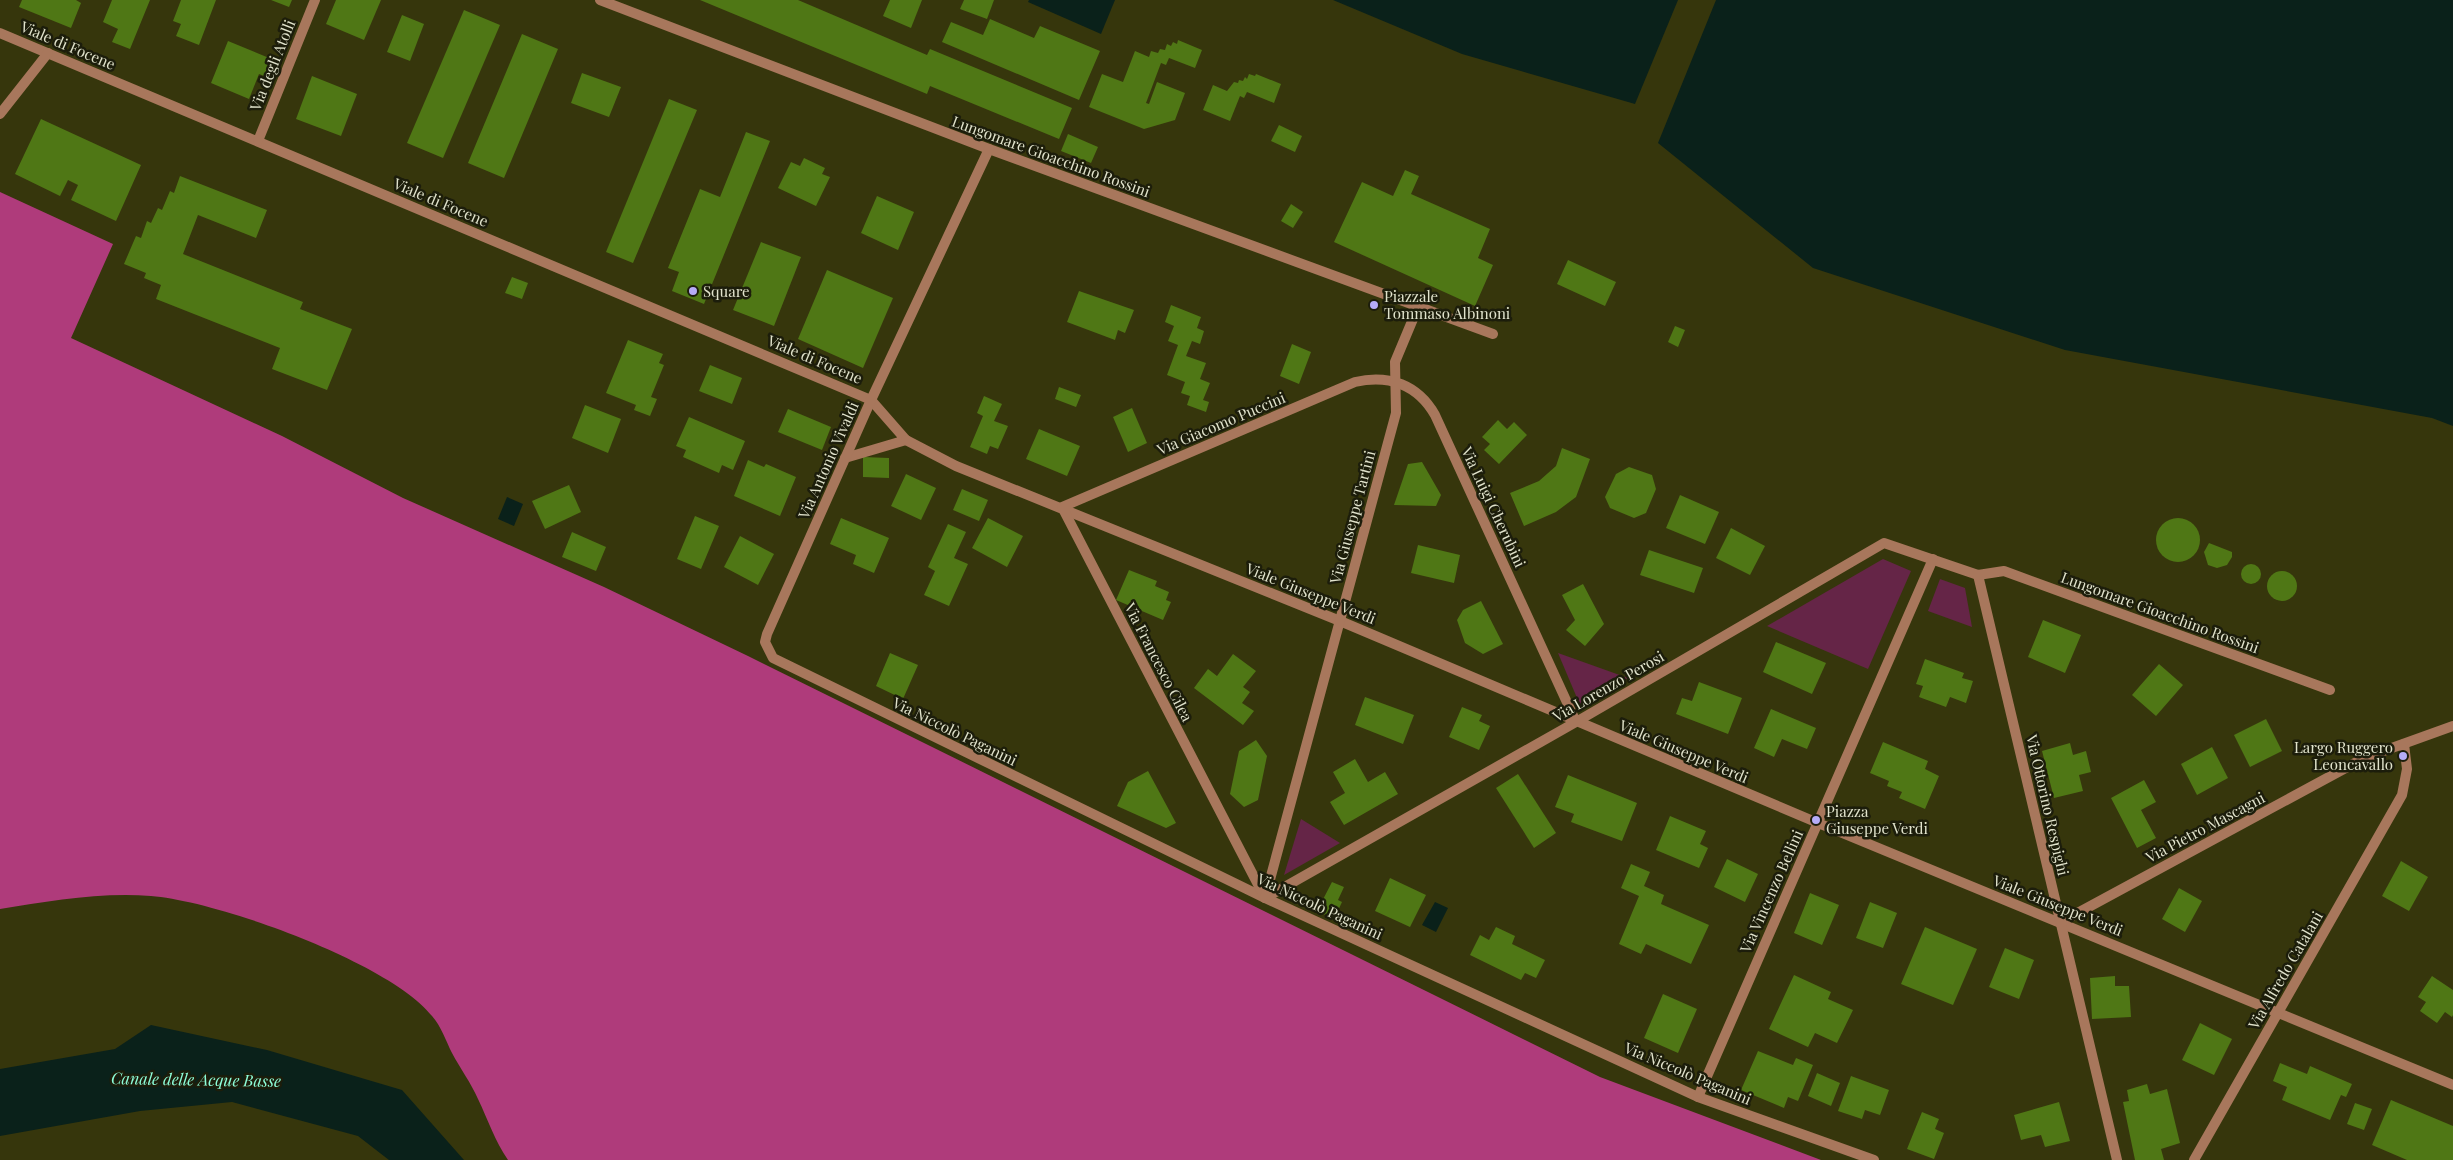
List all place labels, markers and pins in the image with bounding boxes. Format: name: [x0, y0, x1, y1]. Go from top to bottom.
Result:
place label: Square: [703, 281, 750, 301]
marker: Square: [687, 285, 699, 297]
place label: Piazzale Tommaso Albinoni: [1384, 286, 1511, 323]
marker: Piazzale Tommaso Albinoni: [1368, 299, 1380, 311]
place label: Largo Ruggero Leoncavallo: [2294, 737, 2393, 774]
marker: Largo Ruggero Leoncavallo: [2397, 750, 2409, 762]
place label: Piazza Giuseppe Verdi: [1826, 801, 1928, 838]
marker: Piazza Giuseppe Verdi: [1810, 814, 1822, 826]

